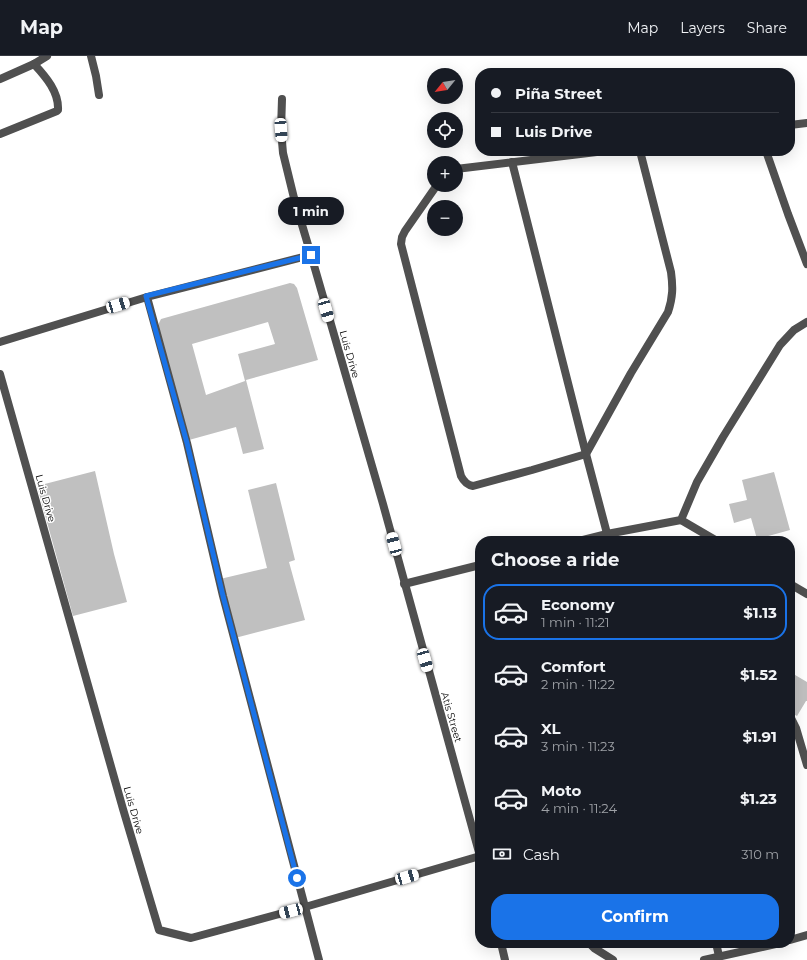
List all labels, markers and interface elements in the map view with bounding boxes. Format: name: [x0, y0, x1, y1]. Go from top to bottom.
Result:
text: Map: [20, 16, 63, 39]
text: Map: [627, 19, 658, 37]
text: Layers: [680, 19, 725, 37]
text: Share: [747, 19, 787, 37]
north arrow: [427, 68, 463, 104]
map controls: [427, 68, 463, 236]
text: Piña Street: [515, 84, 602, 103]
button: locate: [427, 112, 463, 148]
car: [274, 118, 288, 142]
text: Luis Drive: [515, 122, 593, 141]
button: +: [427, 156, 463, 192]
callout: 1 min: [278, 197, 344, 225]
button: −: [427, 200, 463, 236]
text: 1 min: [293, 203, 329, 219]
route end: [302, 246, 320, 264]
car: [105, 296, 131, 314]
car: [317, 297, 335, 323]
street label: Luis Drive: [337, 329, 363, 379]
street label: Luis Drive: [33, 473, 59, 523]
car: [385, 531, 403, 557]
text: Choose a ride: [491, 549, 619, 571]
icon: car: [493, 594, 529, 630]
text: Economy: [541, 595, 614, 614]
text: $1.13: [743, 603, 777, 622]
text: 1 min · 11:21: [541, 614, 609, 630]
car: [416, 647, 434, 673]
icon: car: [493, 656, 529, 692]
text: Comfort: [541, 657, 606, 676]
text: $1.52: [740, 665, 777, 684]
text: 2 min · 11:22: [541, 676, 615, 692]
street label: Atis Street: [438, 691, 465, 744]
icon: car: [493, 718, 529, 754]
text: XL: [541, 719, 560, 738]
text: $1.91: [742, 727, 777, 746]
text: 3 min · 11:23: [541, 738, 615, 754]
icon: car: [493, 780, 529, 816]
text: Moto: [541, 781, 581, 800]
street label: Luis Drive: [121, 785, 147, 835]
text: $1.23: [740, 789, 777, 808]
text: 4 min · 11:24: [541, 800, 617, 816]
icon: cash: [491, 843, 513, 865]
text: Cash: [523, 845, 560, 864]
text: 310 m: [741, 846, 779, 862]
car: [394, 868, 420, 886]
route start: [288, 869, 306, 887]
button: Confirm: [491, 894, 779, 940]
car: [278, 902, 304, 920]

